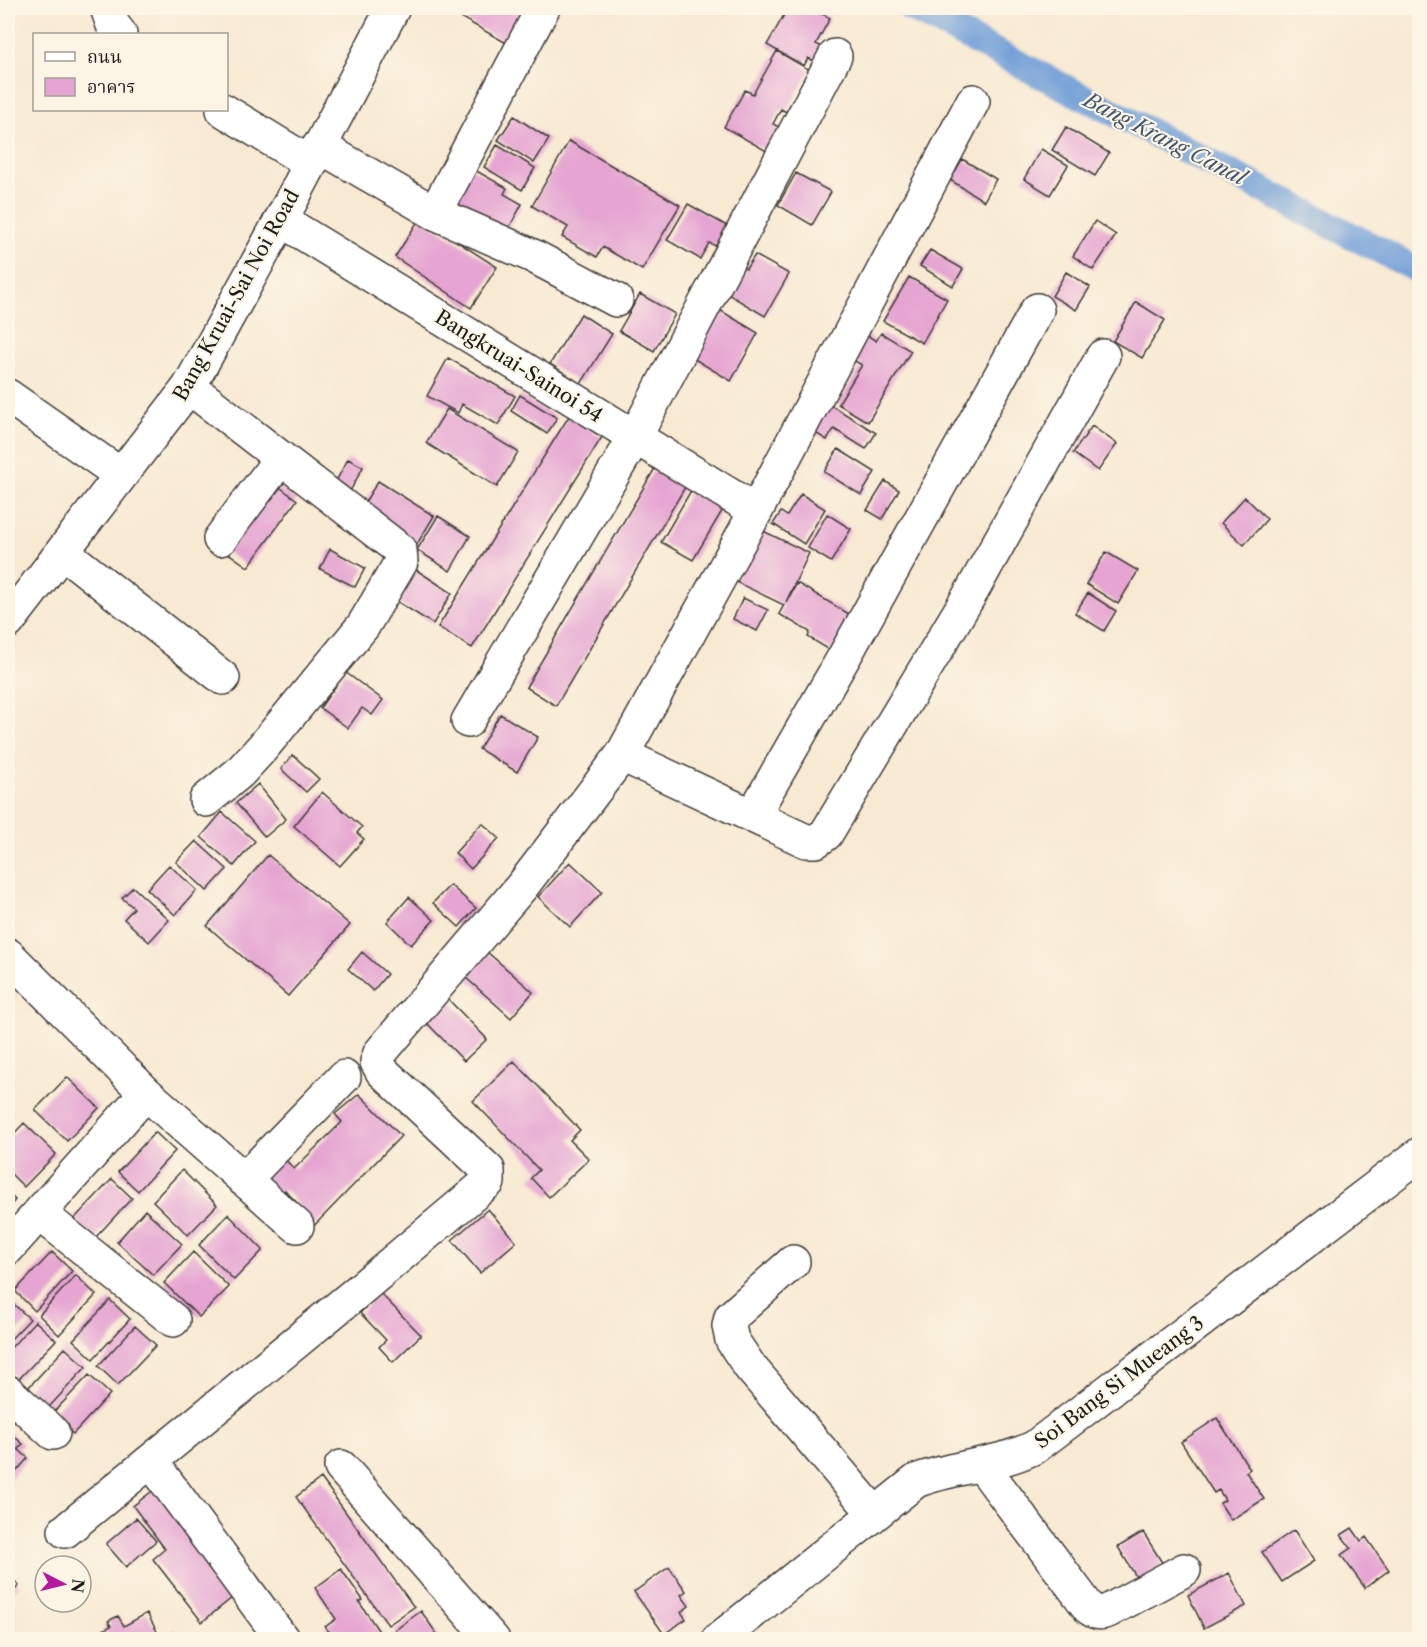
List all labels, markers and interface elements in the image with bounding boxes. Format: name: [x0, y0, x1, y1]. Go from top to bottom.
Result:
legend: [33, 33, 228, 111]
text: ถนน: [87, 46, 122, 68]
text: อาคาร: [87, 76, 136, 98]
water label: Bang Krang Canal: [1078, 86, 1252, 191]
street label: Bang Kruai-Sai Noi Road: [168, 185, 304, 405]
street label: Bangkruai-Sainoi 54: [431, 305, 607, 427]
street label: Soi Bang Si Mueang 3: [1030, 1311, 1208, 1453]
north arrow: [33, 1554, 93, 1614]
text: N: [67, 1578, 89, 1594]

